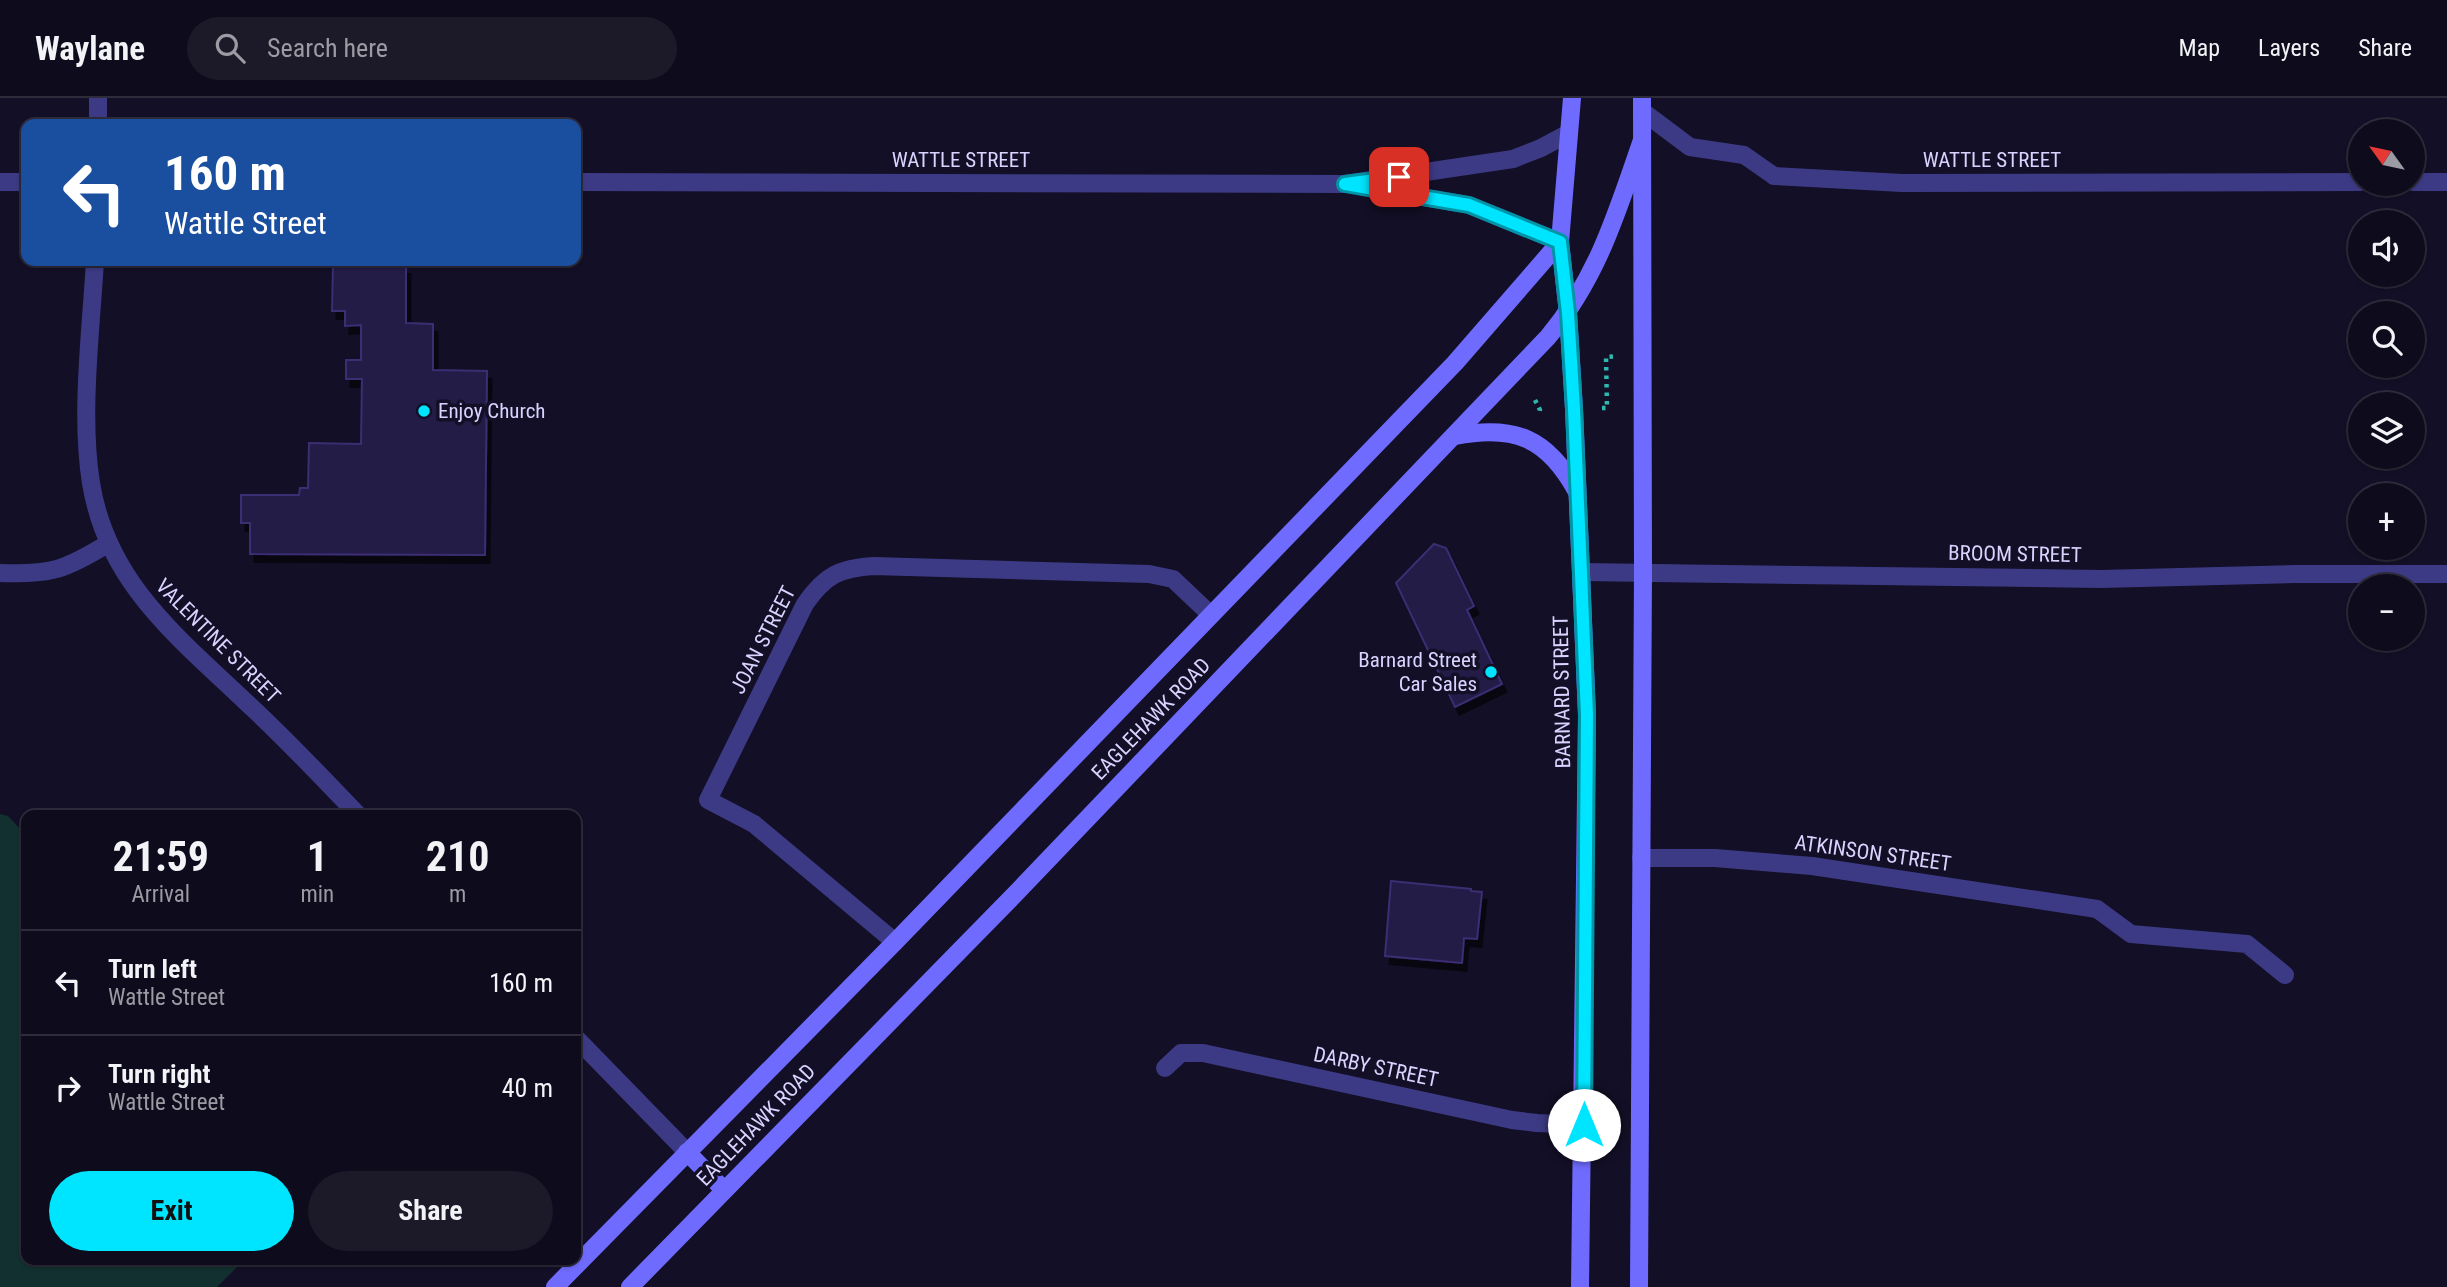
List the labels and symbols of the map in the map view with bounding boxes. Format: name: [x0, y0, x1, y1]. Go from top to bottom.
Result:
north arrow: [2348, 119, 2426, 196]
pin: [1369, 147, 1429, 207]
street label: WATTLE STREET: [892, 148, 1030, 172]
street label: WATTLE STREET: [1923, 148, 2061, 172]
place label: Enjoy Church: [438, 399, 546, 423]
marker: Enjoy Church: [416, 403, 432, 419]
street label: BROOM STREET: [1948, 541, 2082, 567]
street label: VALENTINE STREET: [151, 574, 285, 708]
street label: JOAN STREET: [726, 582, 800, 698]
street label: BARNARD STREET: [1549, 615, 1575, 769]
place label: Barnard Street Car Sales: [1358, 648, 1477, 696]
street label: EAGLEHAWK ROAD: [1087, 653, 1215, 785]
marker: Barnard Street Car Sales: [1483, 664, 1499, 680]
street label: ATKINSON STREET: [1793, 830, 1953, 876]
street label: DARBY STREET: [1312, 1042, 1441, 1092]
street label: EAGLEHAWK ROAD: [692, 1059, 820, 1191]
position arrow: [1547, 1088, 1621, 1162]

